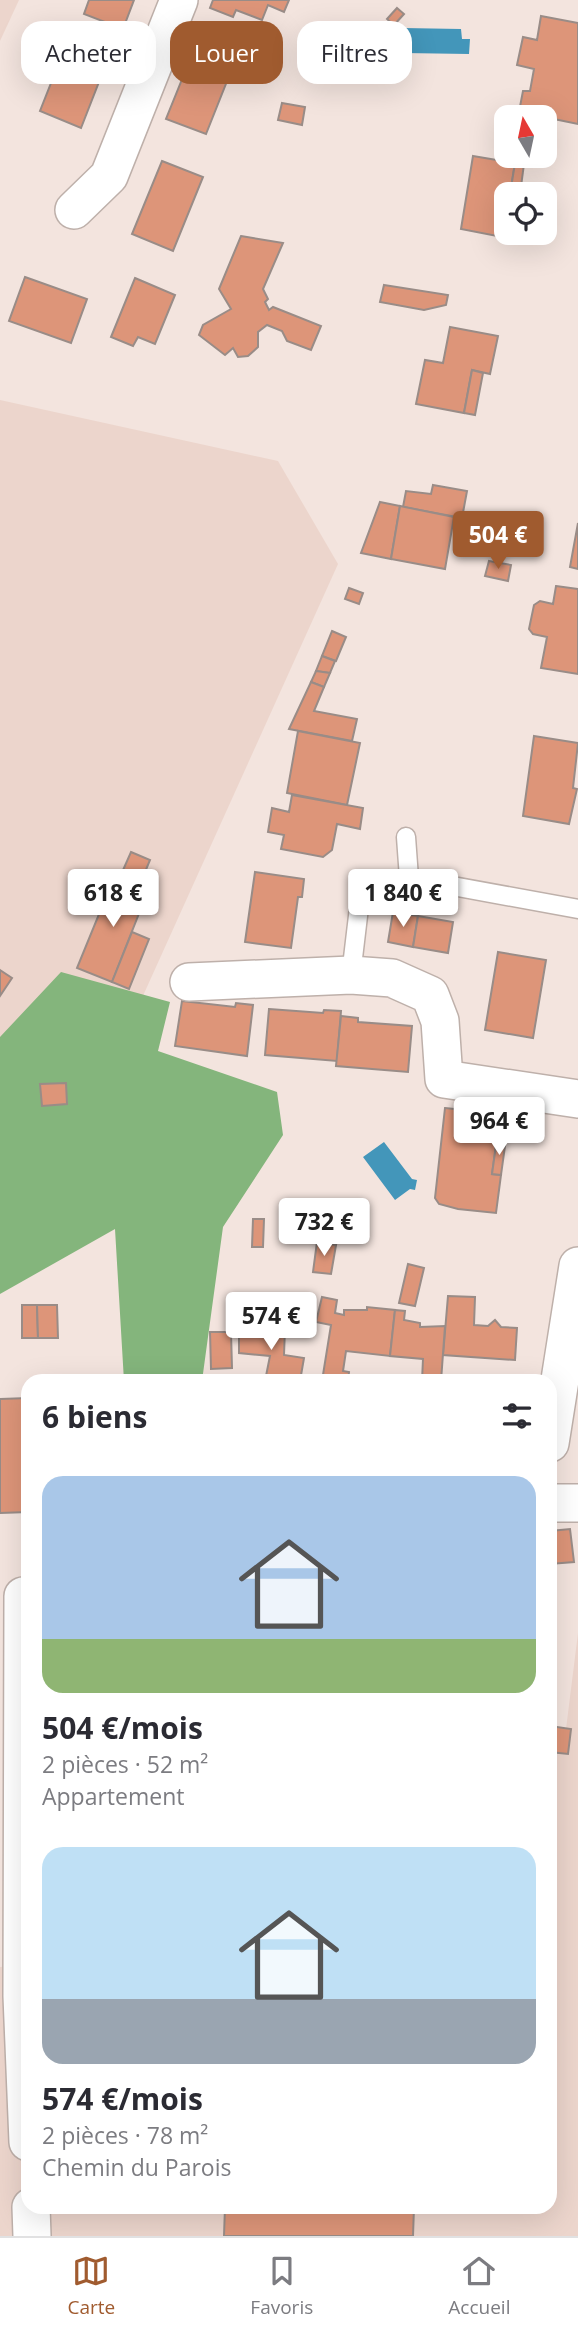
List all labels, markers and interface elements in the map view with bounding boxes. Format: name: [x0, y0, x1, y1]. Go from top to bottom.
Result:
chip: Acheter: [21, 21, 156, 84]
chip: Louer: [170, 21, 283, 84]
chip: Filtres: [297, 21, 412, 84]
north arrow: [494, 105, 556, 168]
map controls: [494, 105, 557, 245]
button: locate: [494, 182, 557, 245]
pin: 504 €: [449, 512, 547, 571]
text: 504 €: [469, 518, 527, 550]
pin: 618 €: [64, 870, 162, 929]
pin: 1 840 €: [338, 870, 468, 929]
text: 618 €: [84, 876, 142, 908]
text: 1 840 €: [364, 876, 442, 908]
pin: 964 €: [450, 1098, 548, 1157]
text: 964 €: [470, 1104, 528, 1136]
pin: 732 €: [275, 1198, 373, 1258]
text: 732 €: [295, 1205, 353, 1237]
pin: 574 €: [222, 1292, 320, 1352]
text: 574 €: [242, 1299, 300, 1331]
text: 6 biens: [42, 1396, 147, 1437]
icon: filters: [498, 1397, 536, 1435]
icon: home: [226, 1521, 352, 1647]
text: 504 €/mois: [42, 1707, 203, 1748]
text: 2 pièces · 52 m²: [42, 1748, 208, 1780]
text: Appartement: [42, 1780, 185, 1812]
icon: home: [226, 1892, 352, 2018]
text: 574 €/mois: [42, 2078, 203, 2119]
text: 2 pièces · 78 m²: [42, 2119, 208, 2151]
text: Chemin du Parois: [42, 2151, 231, 2183]
tab: Carte: [68, 2252, 115, 2320]
tab: Favoris: [250, 2252, 313, 2320]
tab: Accueil: [448, 2252, 510, 2320]

